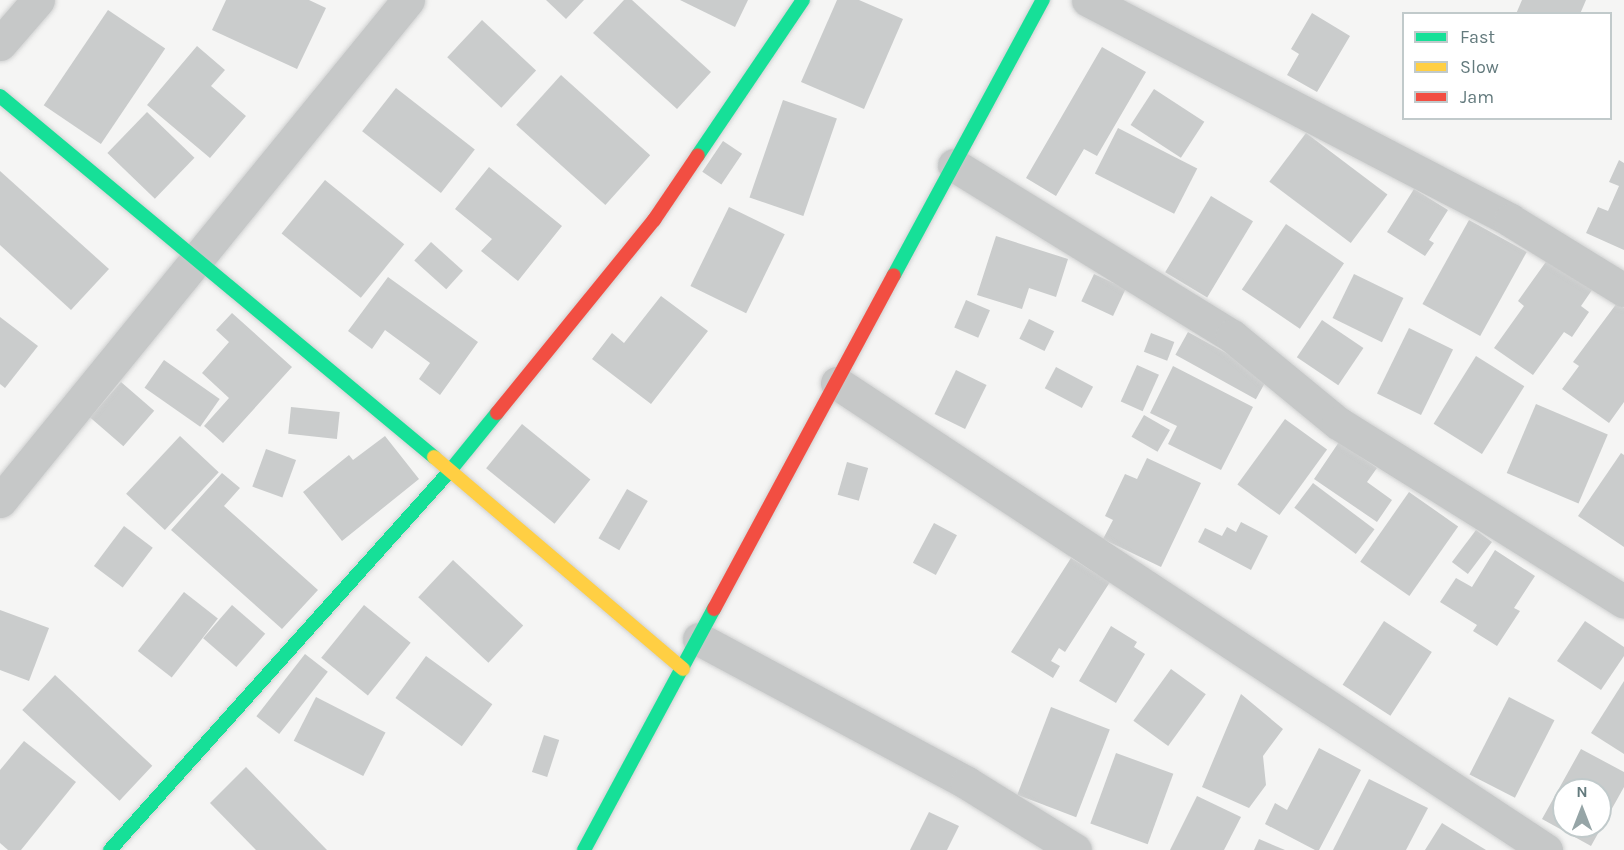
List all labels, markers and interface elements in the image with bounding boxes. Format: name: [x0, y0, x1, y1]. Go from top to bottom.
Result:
legend: [1402, 12, 1612, 120]
text: Fast: [1460, 26, 1495, 48]
text: Slow: [1460, 56, 1499, 78]
text: Jam: [1460, 86, 1494, 108]
north arrow: [1552, 778, 1612, 838]
text: N: [1576, 782, 1588, 801]

